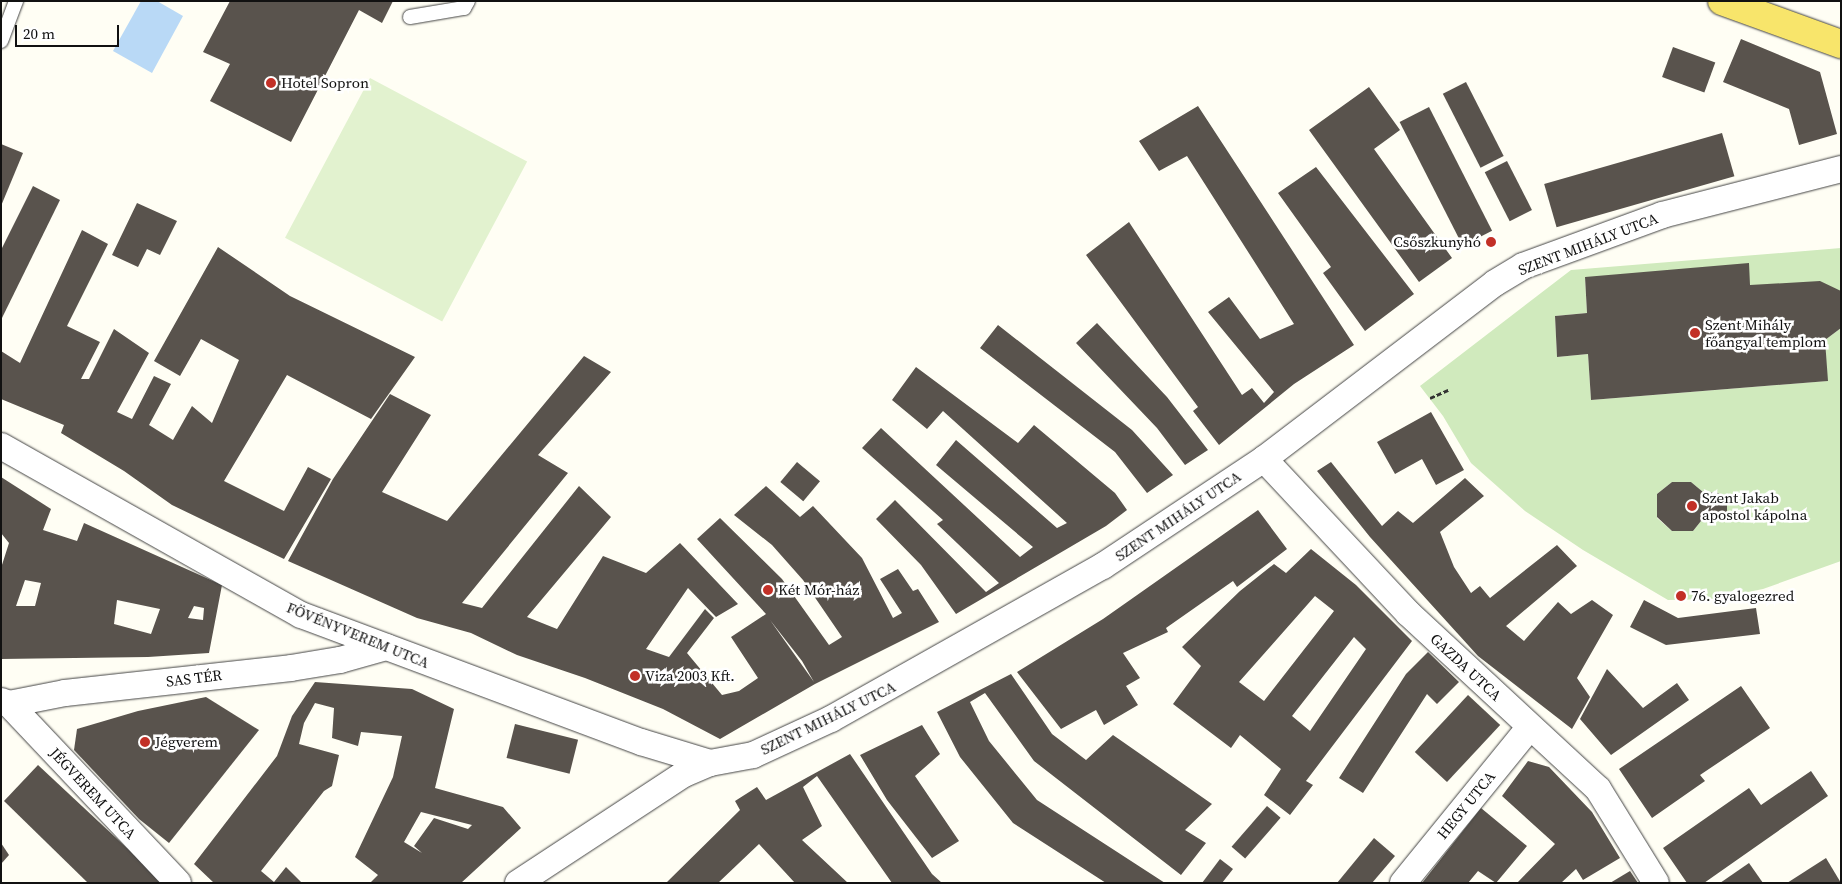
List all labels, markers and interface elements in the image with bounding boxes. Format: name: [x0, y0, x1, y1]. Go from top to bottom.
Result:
scale bar: [18, 15, 121, 47]
text: 20 m: [23, 23, 55, 44]
place label: Hotel Sopron: [281, 74, 369, 92]
marker: Hotel Sopron: [265, 77, 277, 89]
street label: SZENT MIHÁLY UTCA: [1515, 209, 1661, 279]
place label: Csőszkunyhó: [1393, 233, 1481, 251]
marker: Csőszkunyhó: [1485, 236, 1497, 248]
place label: Szent Mihály főangyal templom: [1705, 315, 1827, 350]
marker: Szent Mihály főangyal templom: [1689, 327, 1701, 339]
street label: SZENT MIHÁLY UTCA: [1111, 467, 1245, 565]
place label: Szent Jakab apostol kápolna: [1702, 488, 1807, 523]
marker: Szent Jakab apostol kápolna: [1686, 500, 1698, 512]
place label: Két Mór-ház: [778, 581, 859, 599]
marker: Két Mór-ház: [762, 584, 774, 596]
place label: 76. gyalogezred: [1691, 587, 1794, 605]
marker: 76. gyalogezred: [1675, 590, 1687, 602]
street label: FÖVÉNYVEREM UTCA: [284, 598, 432, 672]
street label: GAZDA UTCA: [1427, 630, 1505, 704]
street label: SAS TÉR: [165, 666, 223, 690]
place label: Viza 2003 Kft.: [645, 667, 735, 685]
marker: Viza 2003 Kft.: [629, 670, 641, 682]
street label: SZENT MIHÁLY UTCA: [757, 677, 899, 759]
place label: Jégverem: [155, 733, 218, 751]
marker: Jégverem: [139, 736, 151, 748]
street label: JÉGVEREM UTCA: [46, 744, 140, 842]
street label: HEGY UTCA: [1433, 767, 1499, 843]

